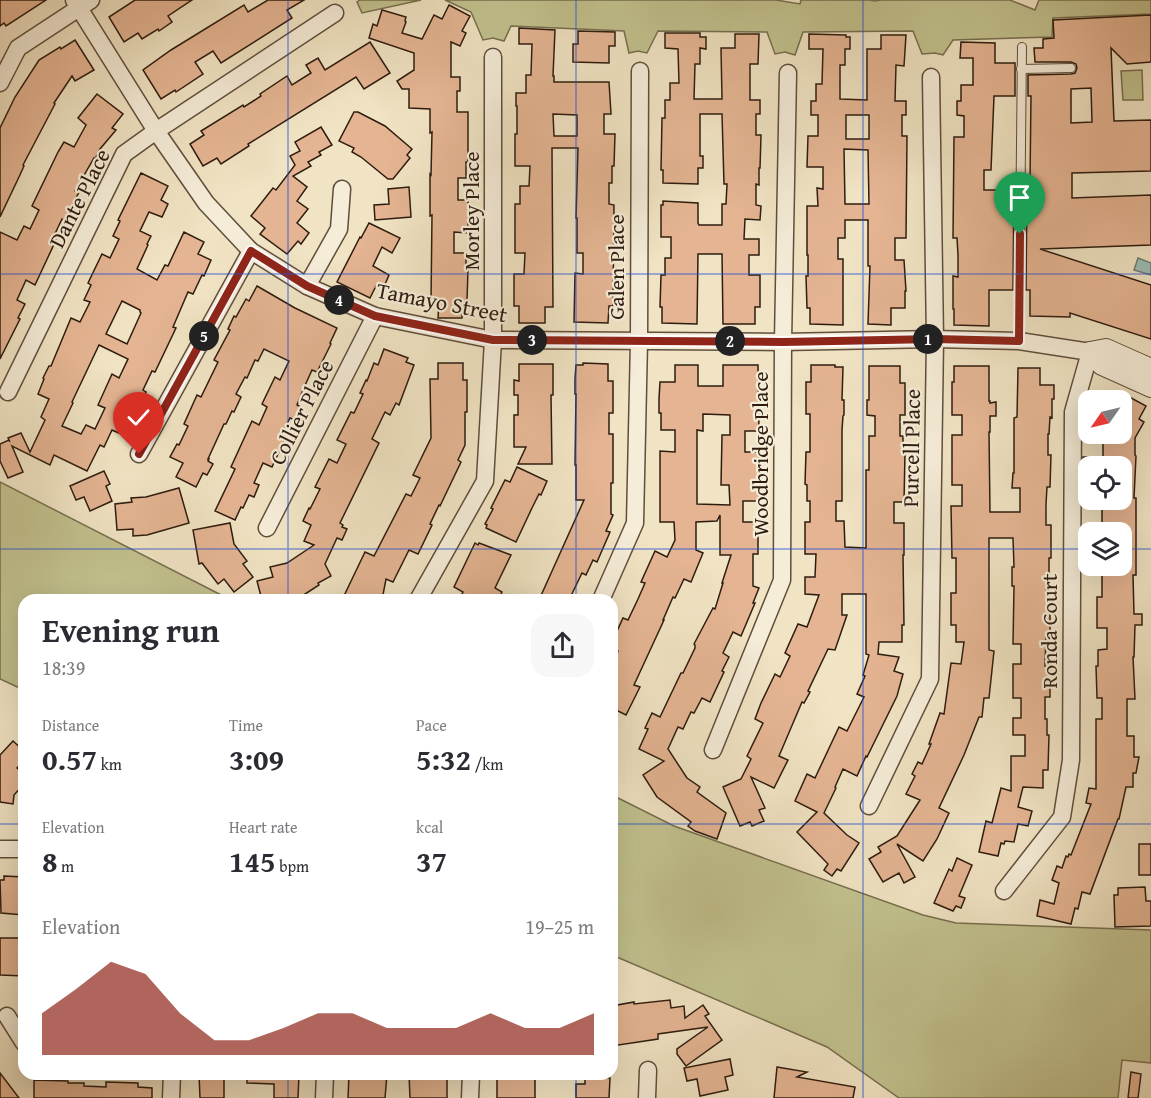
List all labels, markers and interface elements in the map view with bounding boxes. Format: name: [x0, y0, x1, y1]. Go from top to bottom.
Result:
street label: Dante Place: [40, 143, 118, 253]
street label: Morley Place: [455, 151, 487, 271]
pin: [994, 172, 1045, 234]
icon: arrive: [1003, 181, 1036, 214]
street label: Galen Place: [600, 214, 632, 320]
street label: Tamayo Street: [374, 274, 510, 330]
pin: 4: [324, 285, 354, 315]
text: 4: [335, 288, 343, 312]
pin: 5: [189, 321, 219, 351]
text: 5: [200, 324, 208, 348]
pin: 1: [913, 324, 943, 354]
pin: 3: [517, 325, 547, 355]
pin: 2: [715, 326, 745, 356]
text: 1: [924, 327, 932, 351]
text: 3: [528, 328, 536, 352]
text: 2: [726, 329, 734, 353]
street label: Collier Place: [261, 354, 341, 470]
street label: Woodbridge Place: [744, 372, 776, 537]
street label: Purcell Place: [894, 389, 928, 507]
north arrow: [1078, 390, 1132, 444]
map controls: [1078, 390, 1132, 576]
pin: [113, 392, 164, 454]
icon: check: [122, 401, 155, 434]
button: locate: [1078, 456, 1132, 510]
button: layers: [1078, 522, 1132, 576]
street label: Ronda Court: [1033, 573, 1065, 689]
text: Evening run: [42, 606, 219, 654]
button: share: [531, 614, 594, 677]
text: 18:39: [42, 653, 85, 682]
text: Distance: [42, 713, 99, 737]
text: Time: [229, 713, 263, 737]
text: Pace: [416, 713, 447, 737]
text: 0.57: [42, 737, 97, 781]
text: 3:09: [229, 737, 284, 781]
text: 5:32: [416, 737, 471, 781]
text: km: [97, 752, 122, 776]
text: /km: [471, 752, 503, 776]
text: Elevation: [42, 815, 105, 839]
text: Heart rate: [229, 815, 298, 839]
text: kcal: [416, 815, 443, 839]
text: 8: [42, 839, 58, 883]
text: 145: [229, 839, 276, 883]
text: 37: [416, 839, 447, 883]
text: m: [58, 854, 74, 878]
text: bpm: [276, 854, 309, 878]
text: Elevation: [42, 912, 120, 941]
text: 19–25 m: [525, 912, 594, 941]

